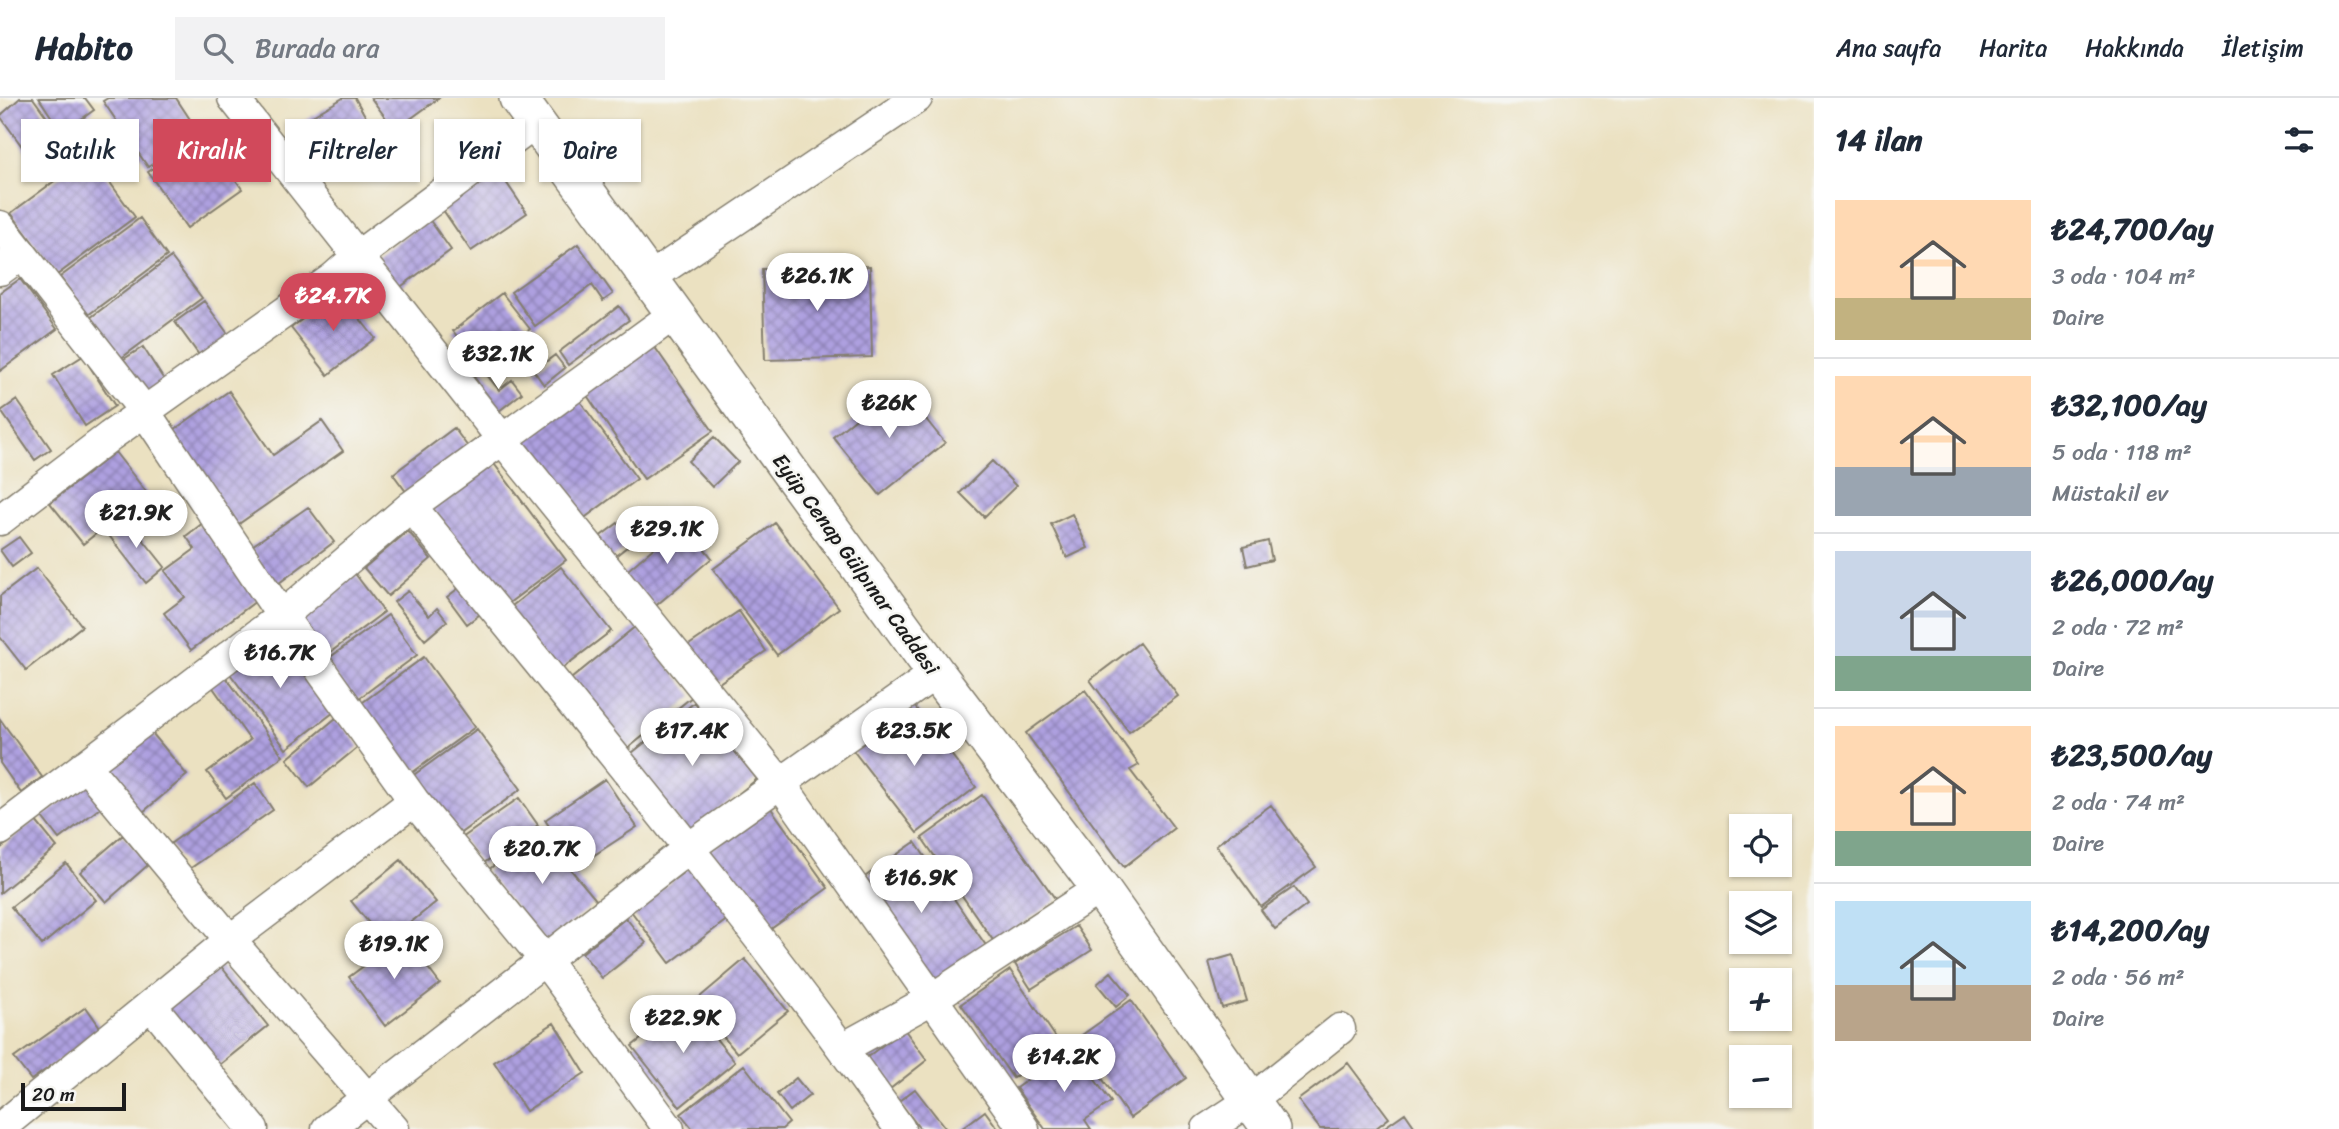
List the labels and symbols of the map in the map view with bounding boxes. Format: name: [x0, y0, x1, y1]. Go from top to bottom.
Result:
pin: ₺26.1K: [760, 254, 874, 313]
pin: ₺24.7K: [276, 274, 390, 333]
pin: ₺32.1K: [441, 331, 555, 391]
pin: ₺26K: [848, 380, 930, 440]
street label: Eyüp Cenap Gülpınar Caddesi: [762, 445, 951, 684]
pin: ₺21.9K: [79, 490, 193, 550]
pin: ₺29.1K: [610, 506, 724, 566]
pin: ₺16.7K: [223, 630, 337, 690]
pin: ₺17.4K: [635, 708, 749, 768]
pin: ₺23.5K: [857, 708, 971, 768]
pin: ₺20.7K: [485, 826, 599, 886]
pin: ₺16.9K: [864, 856, 978, 915]
pin: ₺19.1K: [337, 922, 451, 981]
pin: ₺22.9K: [626, 996, 740, 1055]
pin: ₺14.2K: [1007, 1034, 1121, 1094]
scale bar: [21, 1080, 126, 1112]

